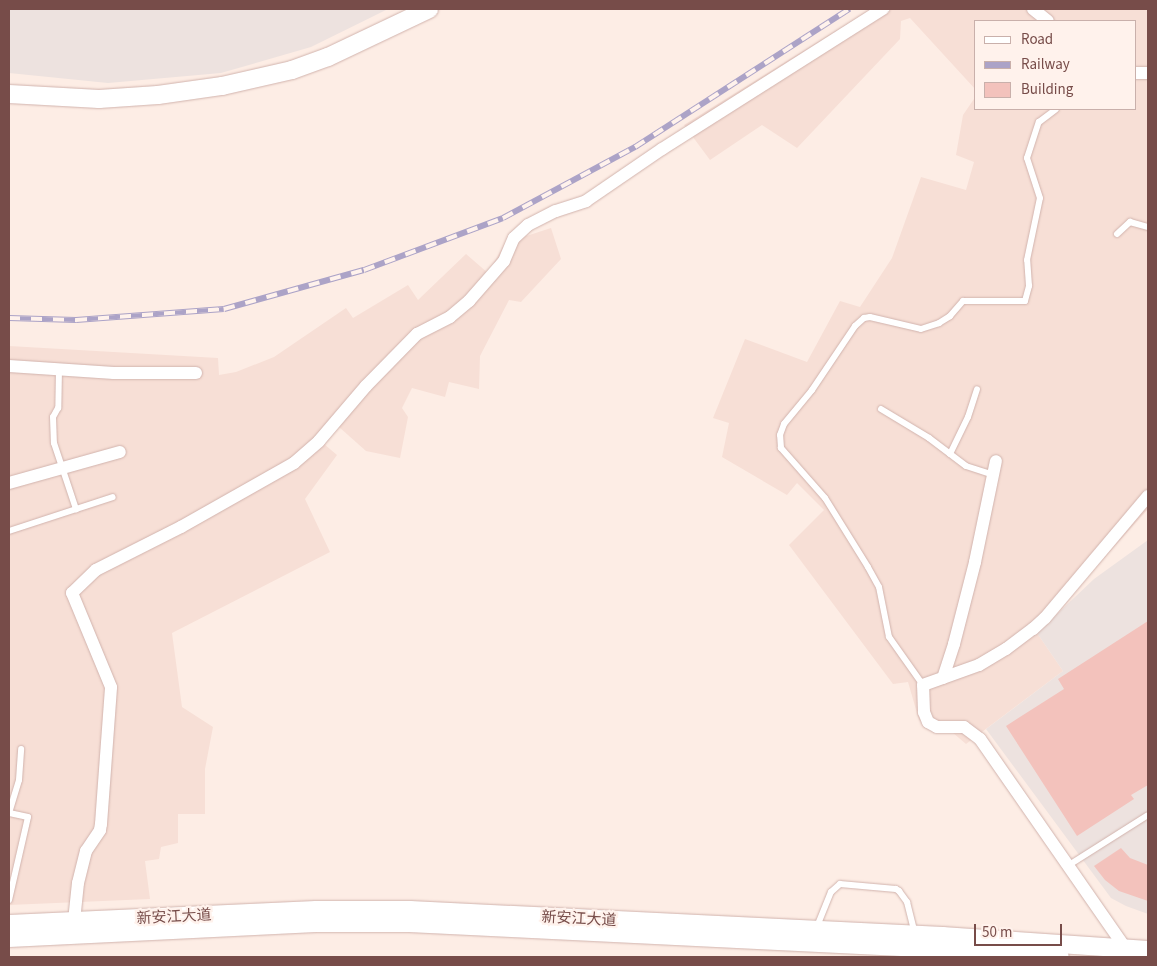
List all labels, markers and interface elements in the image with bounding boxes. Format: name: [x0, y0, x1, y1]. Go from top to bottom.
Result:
legend: [974, 20, 1137, 110]
text: Road: [1021, 29, 1053, 50]
text: Railway: [1021, 54, 1070, 75]
text: Building: [1021, 79, 1073, 100]
street label: 新安江大道: [136, 906, 212, 928]
street label: 新安江大道: [541, 908, 617, 930]
scale bar: [977, 914, 1064, 946]
text: 50 m: [982, 922, 1012, 943]

